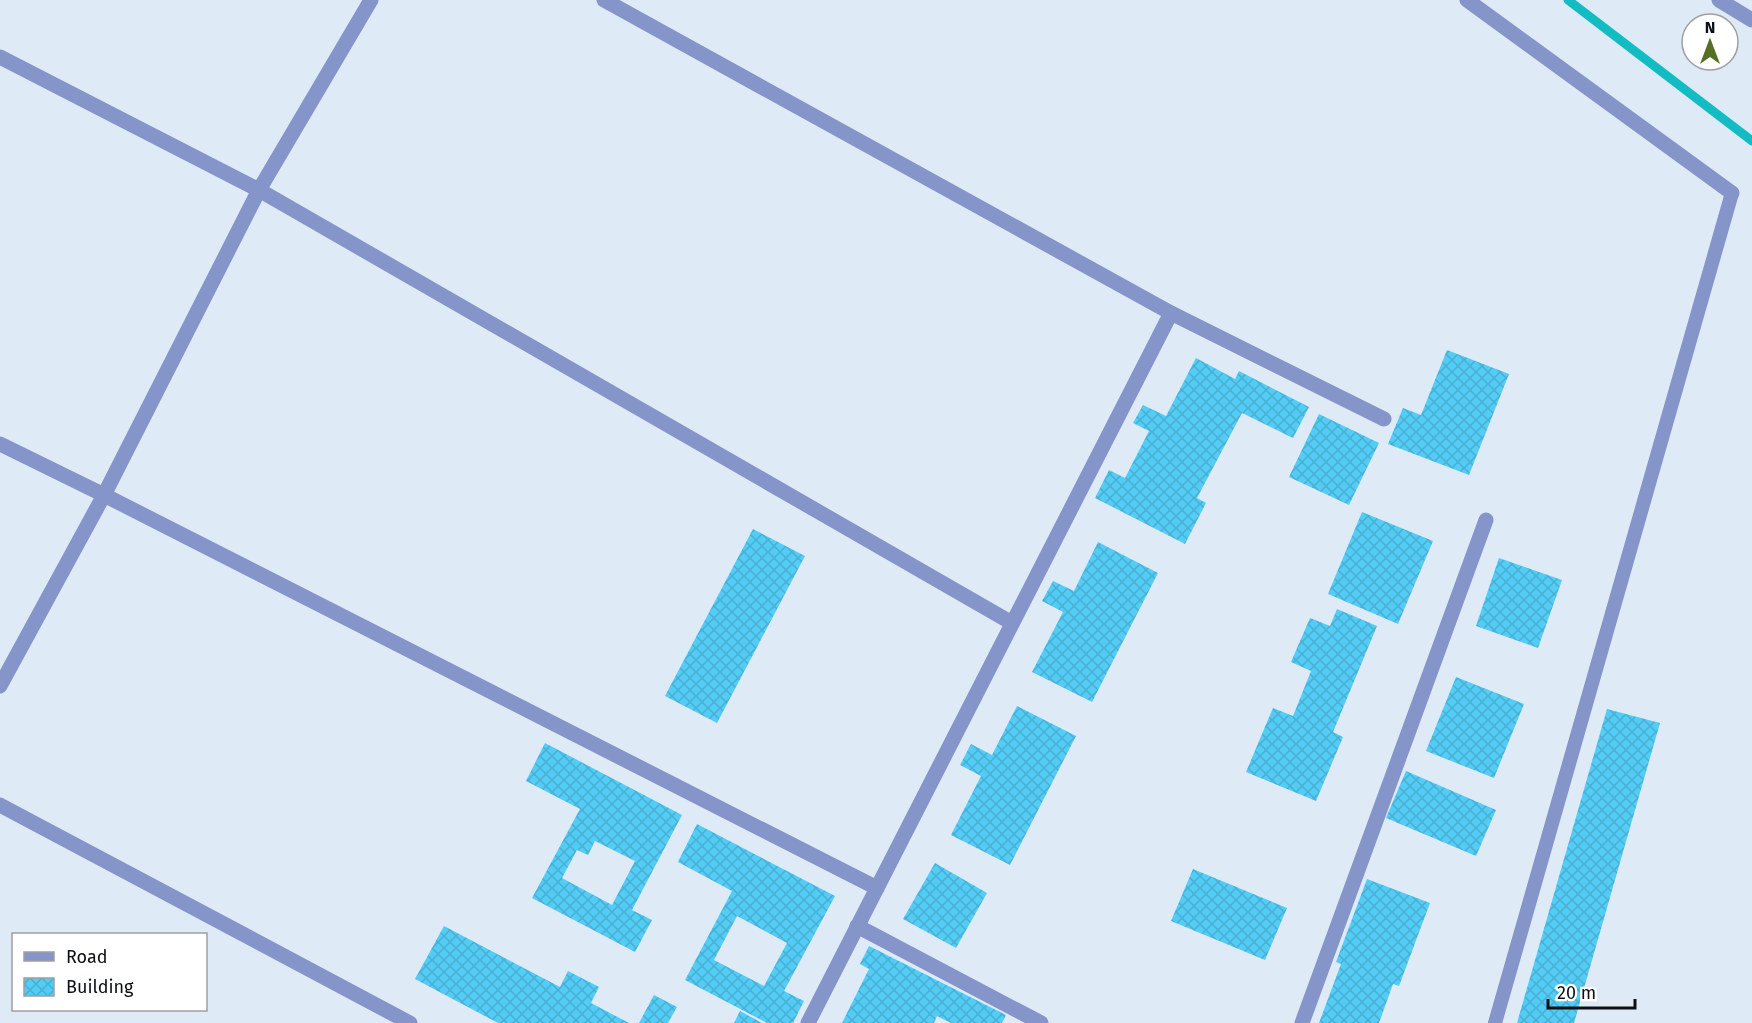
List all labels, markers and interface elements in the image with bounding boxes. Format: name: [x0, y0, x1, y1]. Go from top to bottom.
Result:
north arrow: [1680, 12, 1740, 72]
text: N: [1705, 18, 1715, 37]
legend: [12, 933, 207, 1011]
text: Road: [66, 946, 108, 968]
scale bar: [1548, 972, 1635, 1010]
text: Building: [66, 976, 134, 998]
text: 20 m: [1557, 982, 1596, 1004]

